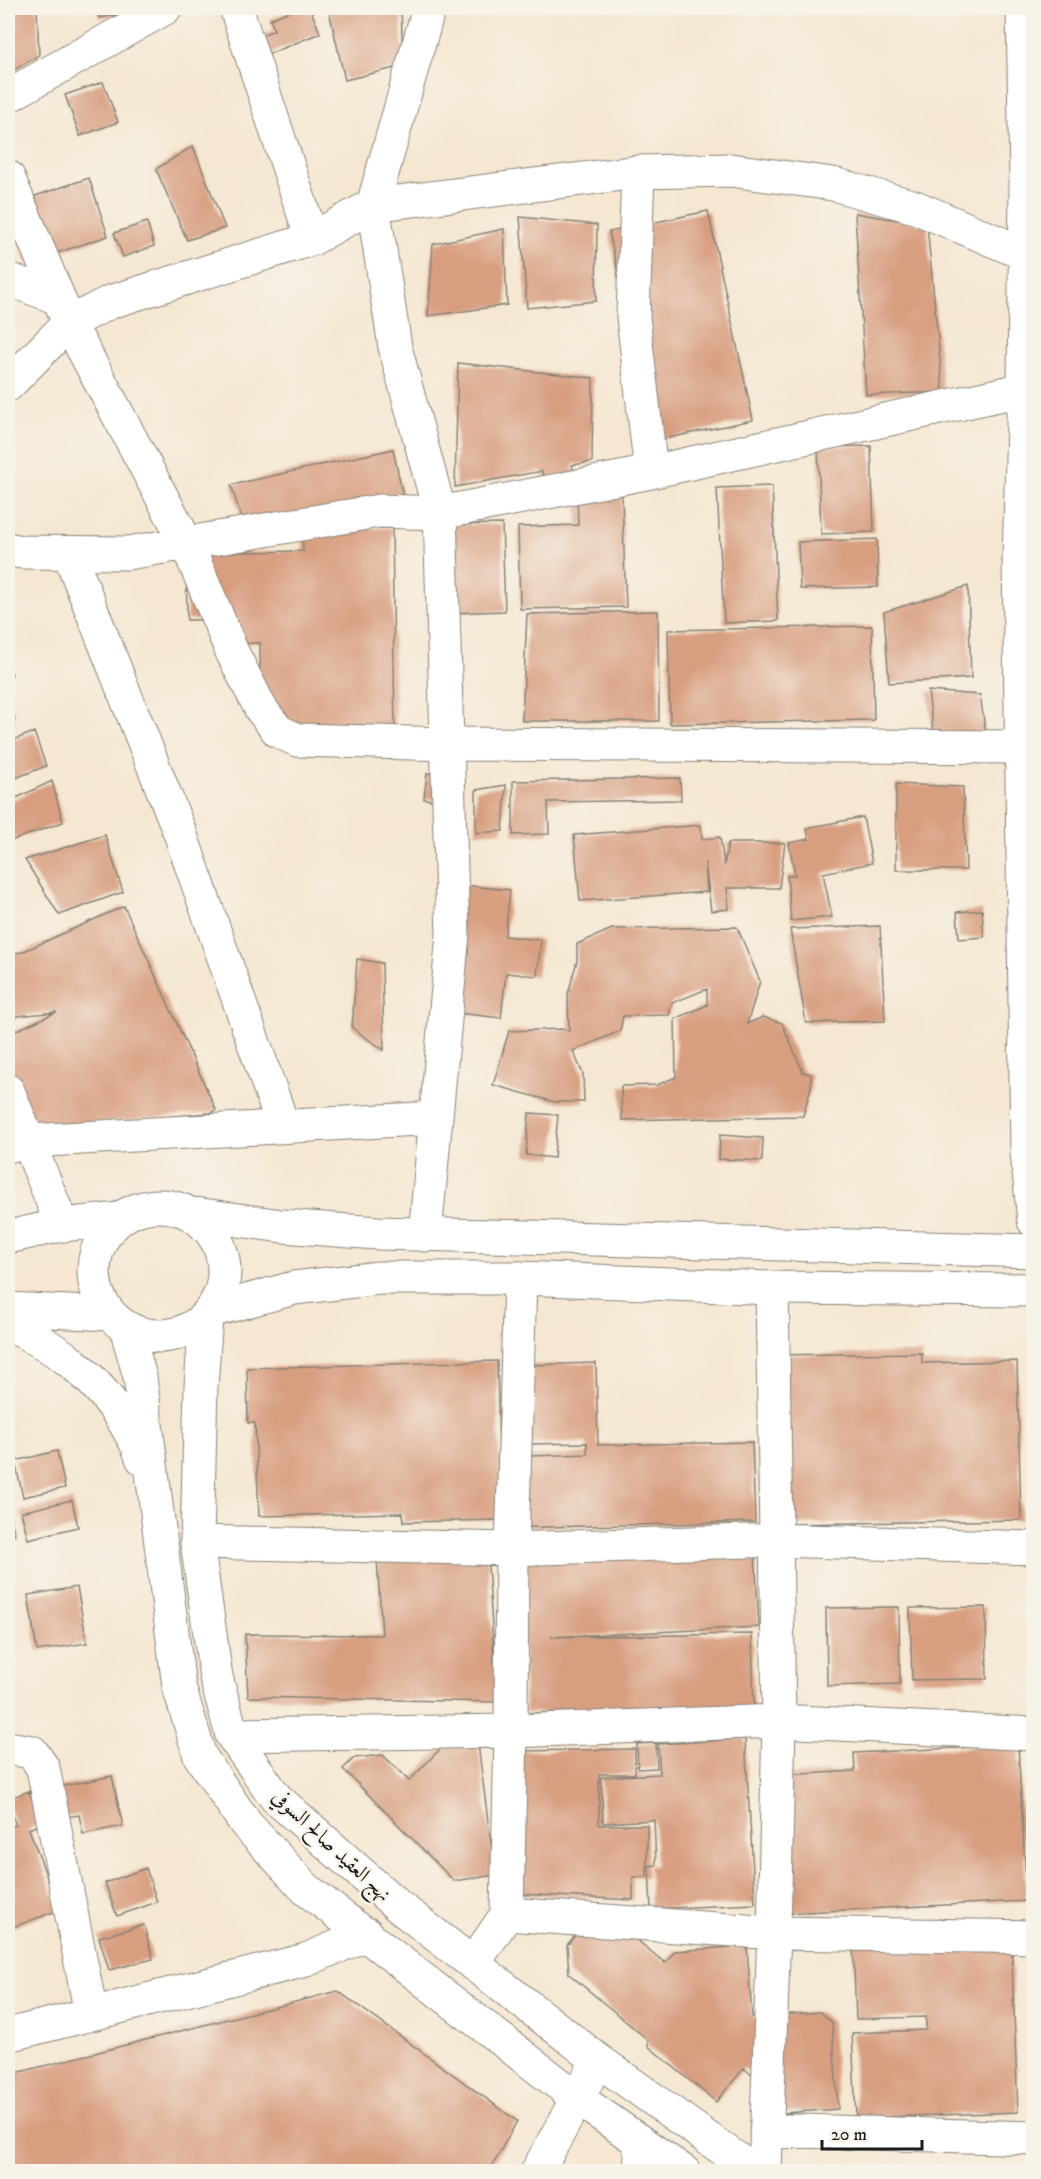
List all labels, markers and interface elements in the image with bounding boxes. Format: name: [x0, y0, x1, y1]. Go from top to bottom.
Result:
street label: نهج العقيد صالح السوفي: [263, 1784, 396, 1911]
scale bar: [822, 2113, 922, 2151]
text: 20 m: [831, 2124, 867, 2146]

